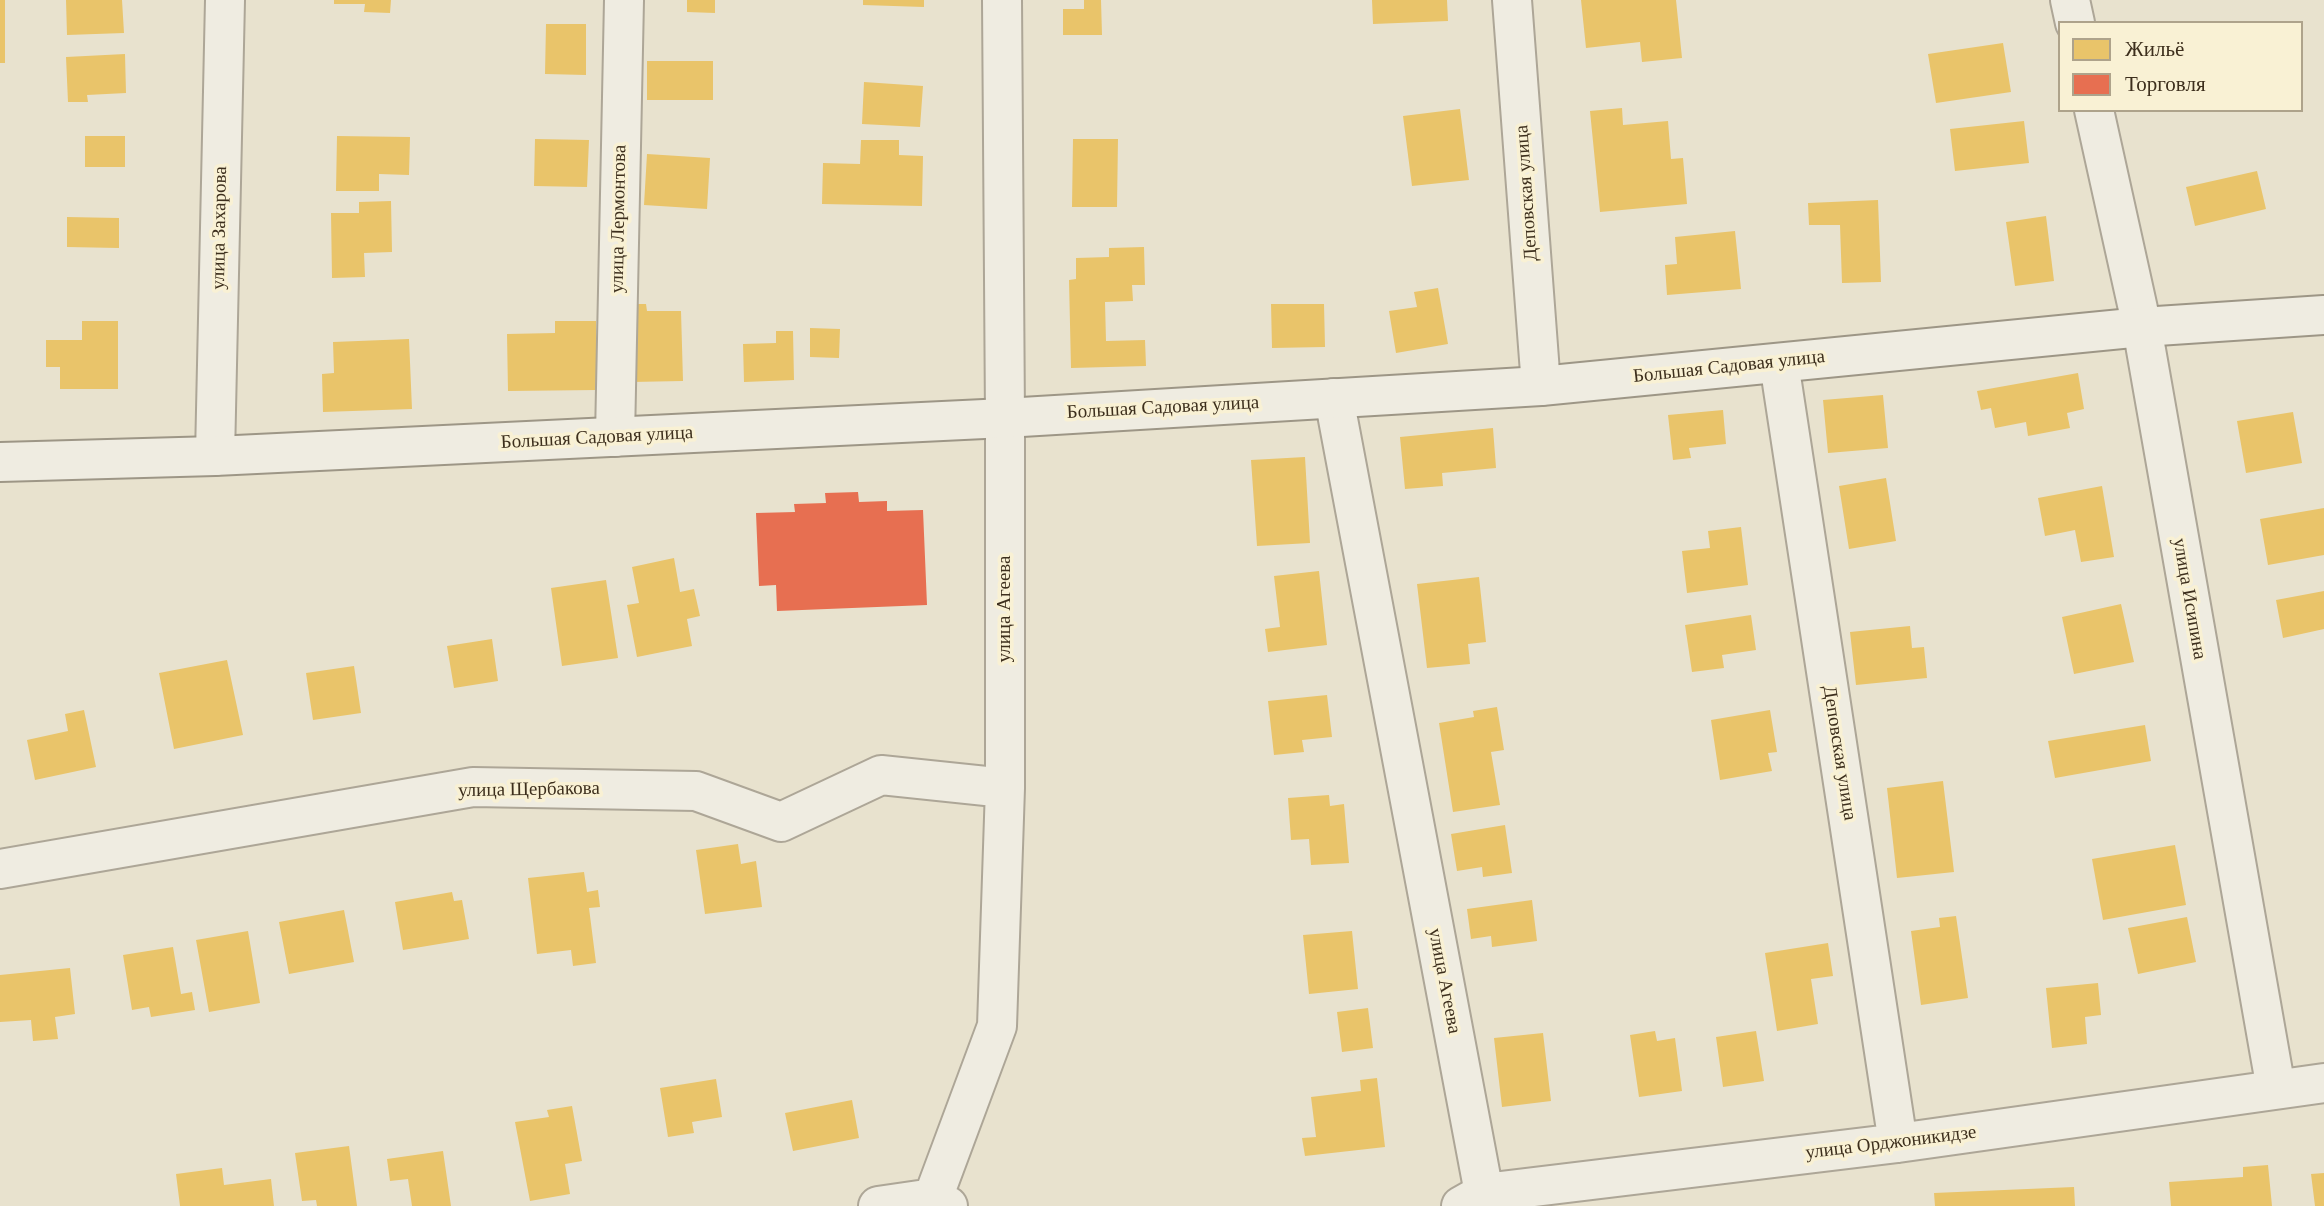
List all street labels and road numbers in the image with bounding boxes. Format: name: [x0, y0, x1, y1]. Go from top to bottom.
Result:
street label: Деповская улица: [1511, 124, 1543, 262]
street label: улица Лермонтова: [606, 145, 632, 293]
street label: улица Захарова: [208, 166, 232, 290]
street label: Большая Садовая улица: [1632, 346, 1826, 388]
street label: Большая Садовая улица: [1066, 392, 1260, 424]
street label: Большая Садовая улица: [500, 422, 694, 454]
street label: улица Исипина: [2167, 536, 2211, 662]
street label: улица Агеева: [994, 556, 1016, 662]
street label: Деповская улица: [1817, 684, 1861, 822]
street label: улица Щербакова: [458, 777, 600, 803]
street label: улица Агеева: [1423, 926, 1465, 1036]
street label: улица Орджоникидзе: [1804, 1121, 1978, 1165]

